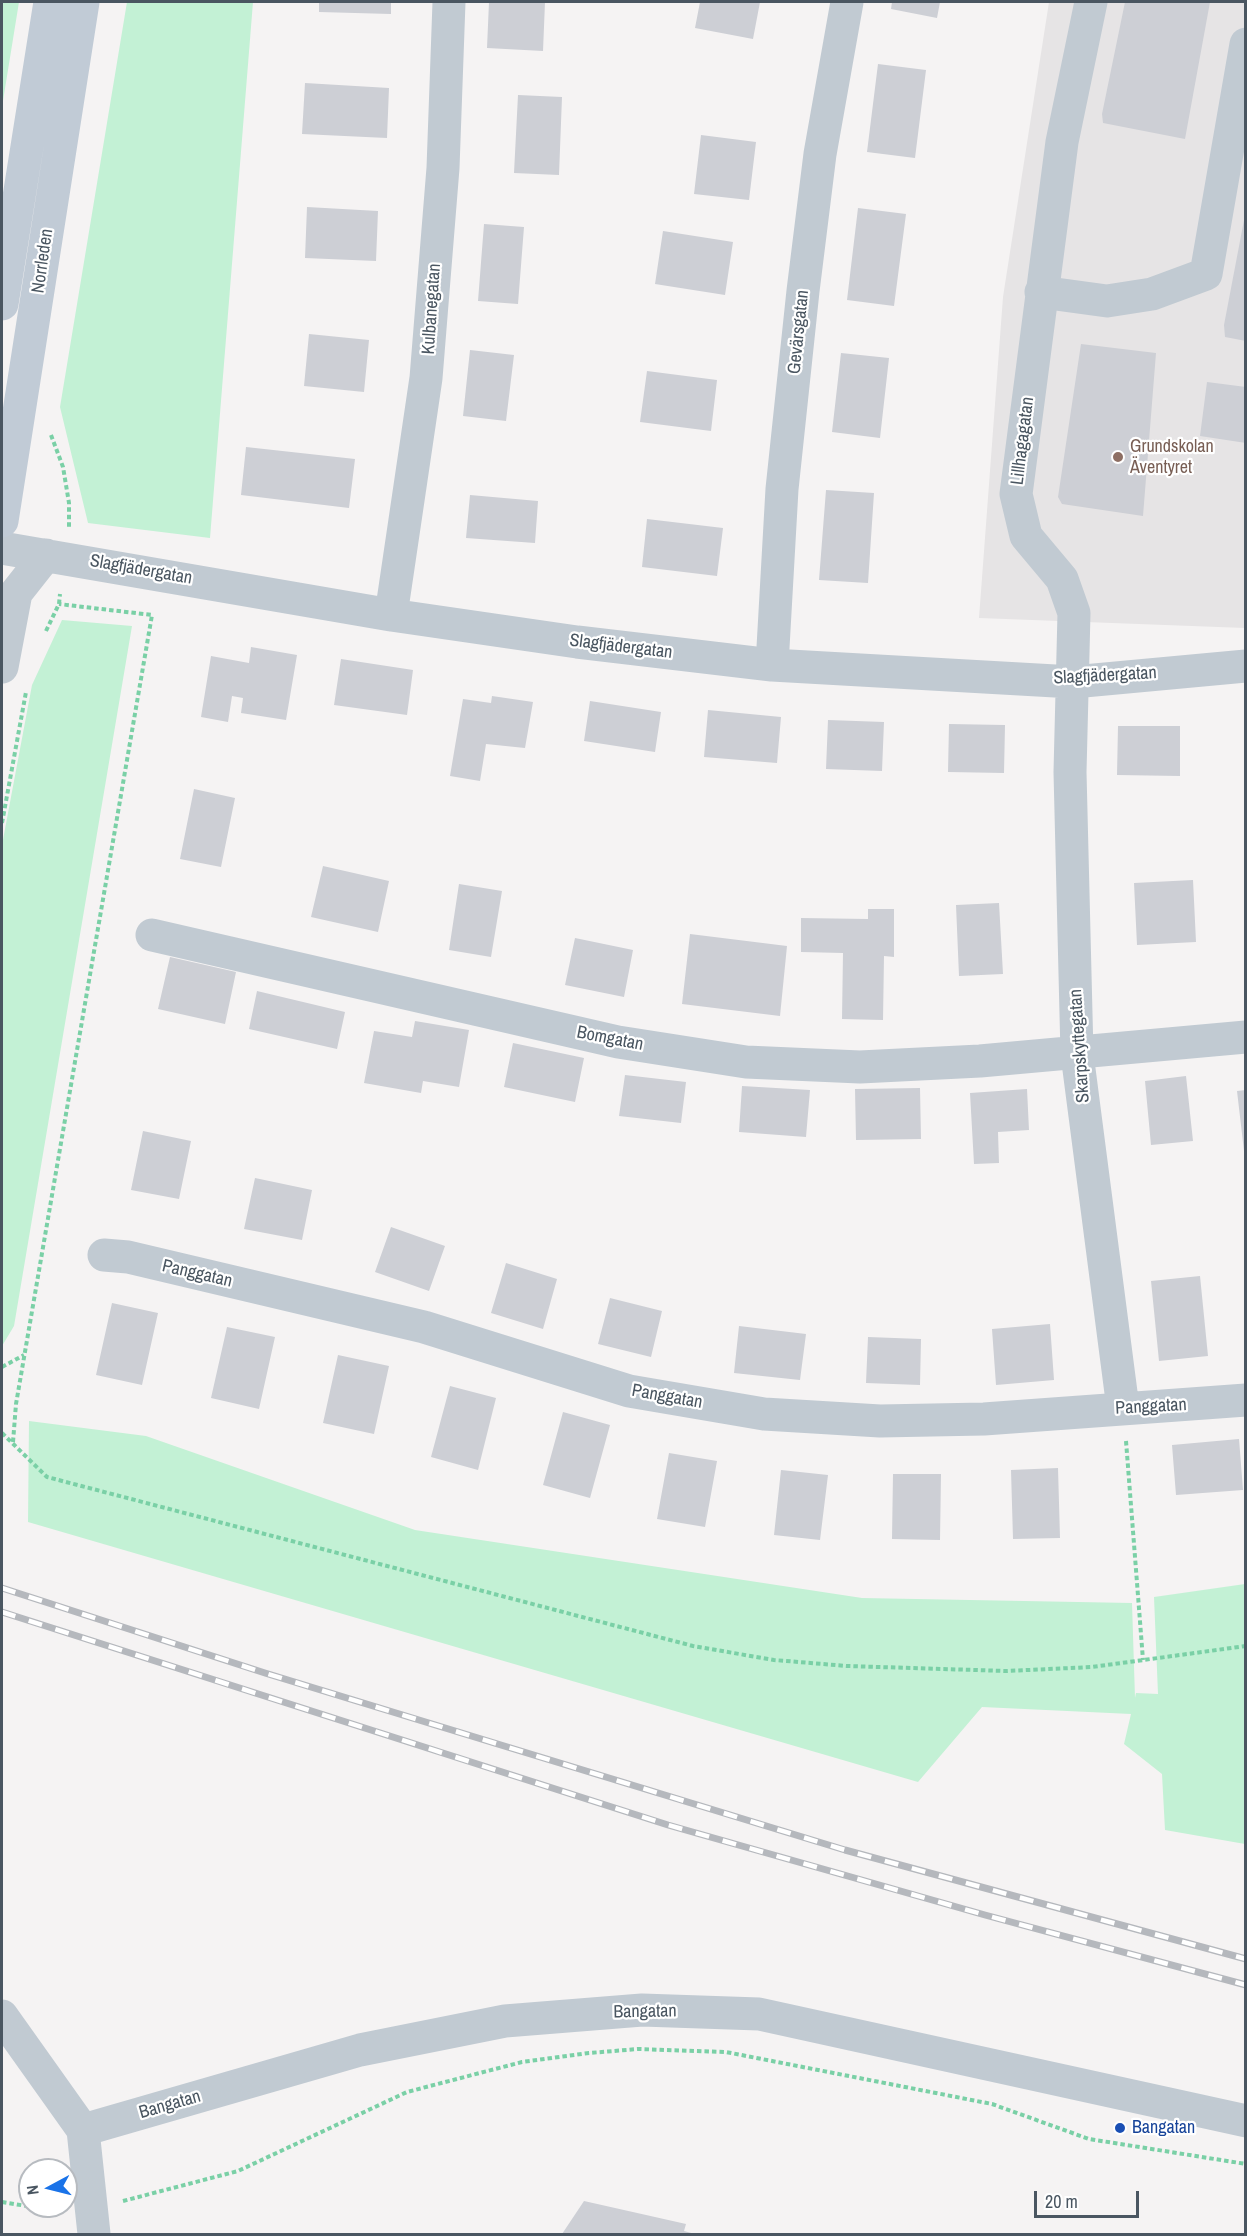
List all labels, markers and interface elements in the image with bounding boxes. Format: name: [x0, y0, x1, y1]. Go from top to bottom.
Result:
street label: Norrleden: [28, 227, 58, 295]
street label: Kulbanegatan: [418, 263, 446, 355]
street label: Gevärsgatan: [784, 289, 814, 375]
street label: Lillhagagatan: [1007, 396, 1039, 486]
place label: Grundskolan Äventyret: [1130, 436, 1214, 478]
marker: Grundskolan Äventyret: [1111, 450, 1125, 464]
street label: Slagfjädergatan: [88, 550, 194, 590]
street label: Slagfjädergatan: [568, 630, 674, 664]
street label: Slagfjädergatan: [1053, 663, 1157, 689]
street label: Skarpskyttegatan: [1065, 988, 1095, 1104]
street label: Bomgatan: [575, 1022, 645, 1056]
street label: Panggatan: [160, 1255, 234, 1293]
street label: Panggatan: [630, 1380, 704, 1414]
street label: Panggatan: [1115, 1394, 1187, 1420]
street label: Bangatan: [613, 2001, 677, 2023]
street label: Bangatan: [137, 2086, 203, 2124]
place label: Bangatan: [1132, 2117, 1195, 2139]
marker: Bangatan: [1113, 2121, 1127, 2135]
north arrow: [18, 2158, 78, 2218]
scale bar: [1037, 2179, 1142, 2217]
text: N: [21, 2184, 44, 2196]
text: 20 m: [1045, 2189, 1078, 2214]

